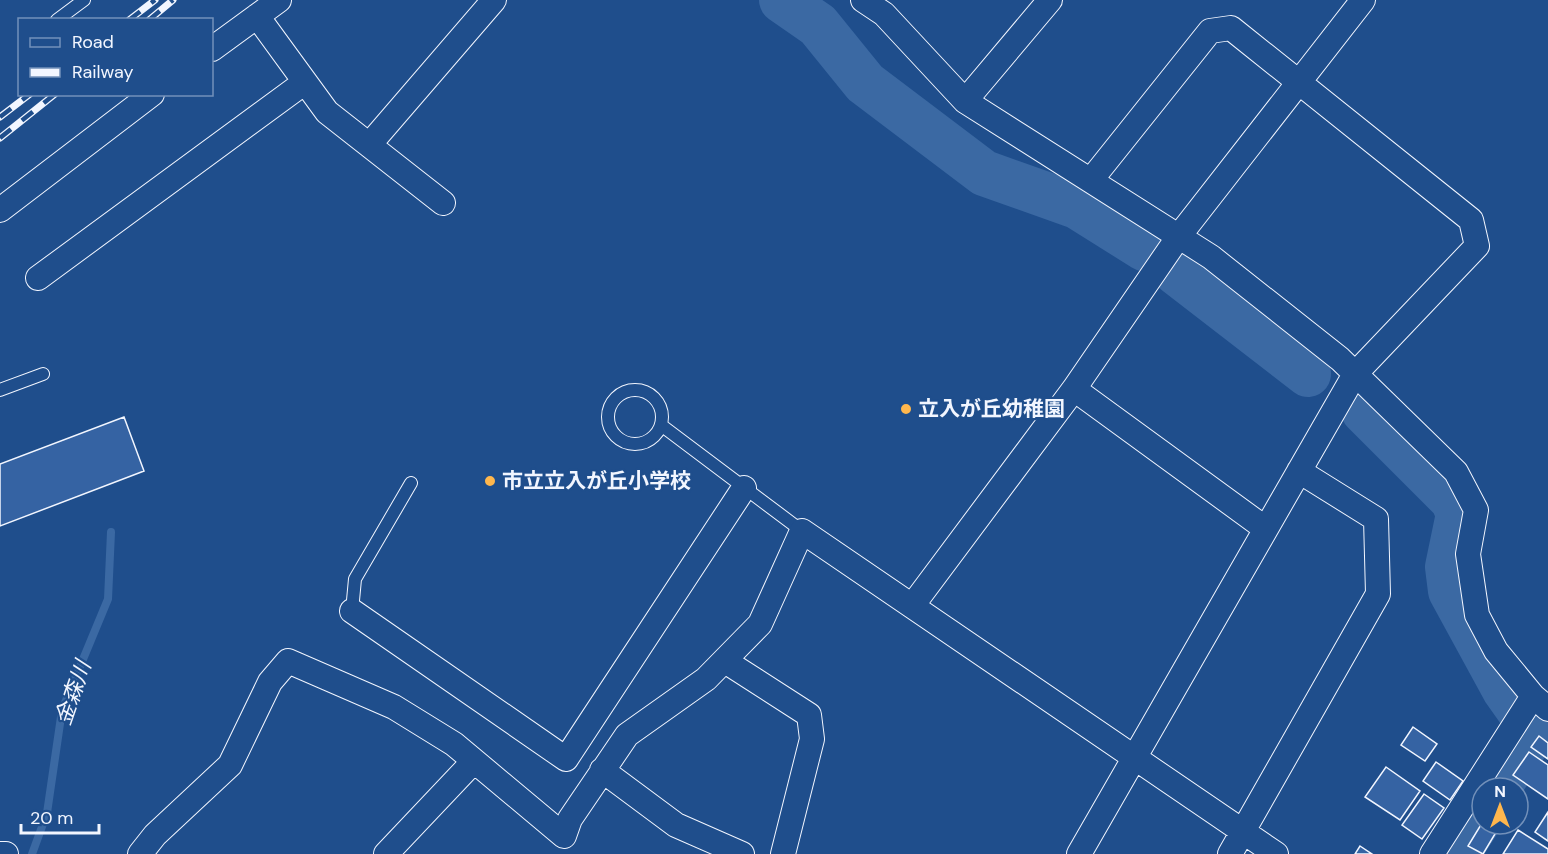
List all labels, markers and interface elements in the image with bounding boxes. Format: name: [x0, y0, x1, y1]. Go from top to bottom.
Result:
legend: [18, 18, 213, 96]
text: Road: [72, 30, 114, 54]
text: Railway: [72, 60, 134, 84]
place label: 立入が丘幼稚園: [918, 395, 1065, 423]
marker: 立入が丘幼稚園: [899, 402, 913, 416]
place label: 市立立入が丘小学校: [502, 467, 691, 495]
marker: 市立立入が丘小学校: [483, 474, 497, 488]
water label: 金森川: [49, 655, 98, 729]
north arrow: [1470, 776, 1530, 836]
text: N: [1494, 781, 1506, 802]
scale bar: [21, 797, 99, 835]
text: 20 m: [30, 806, 73, 830]

